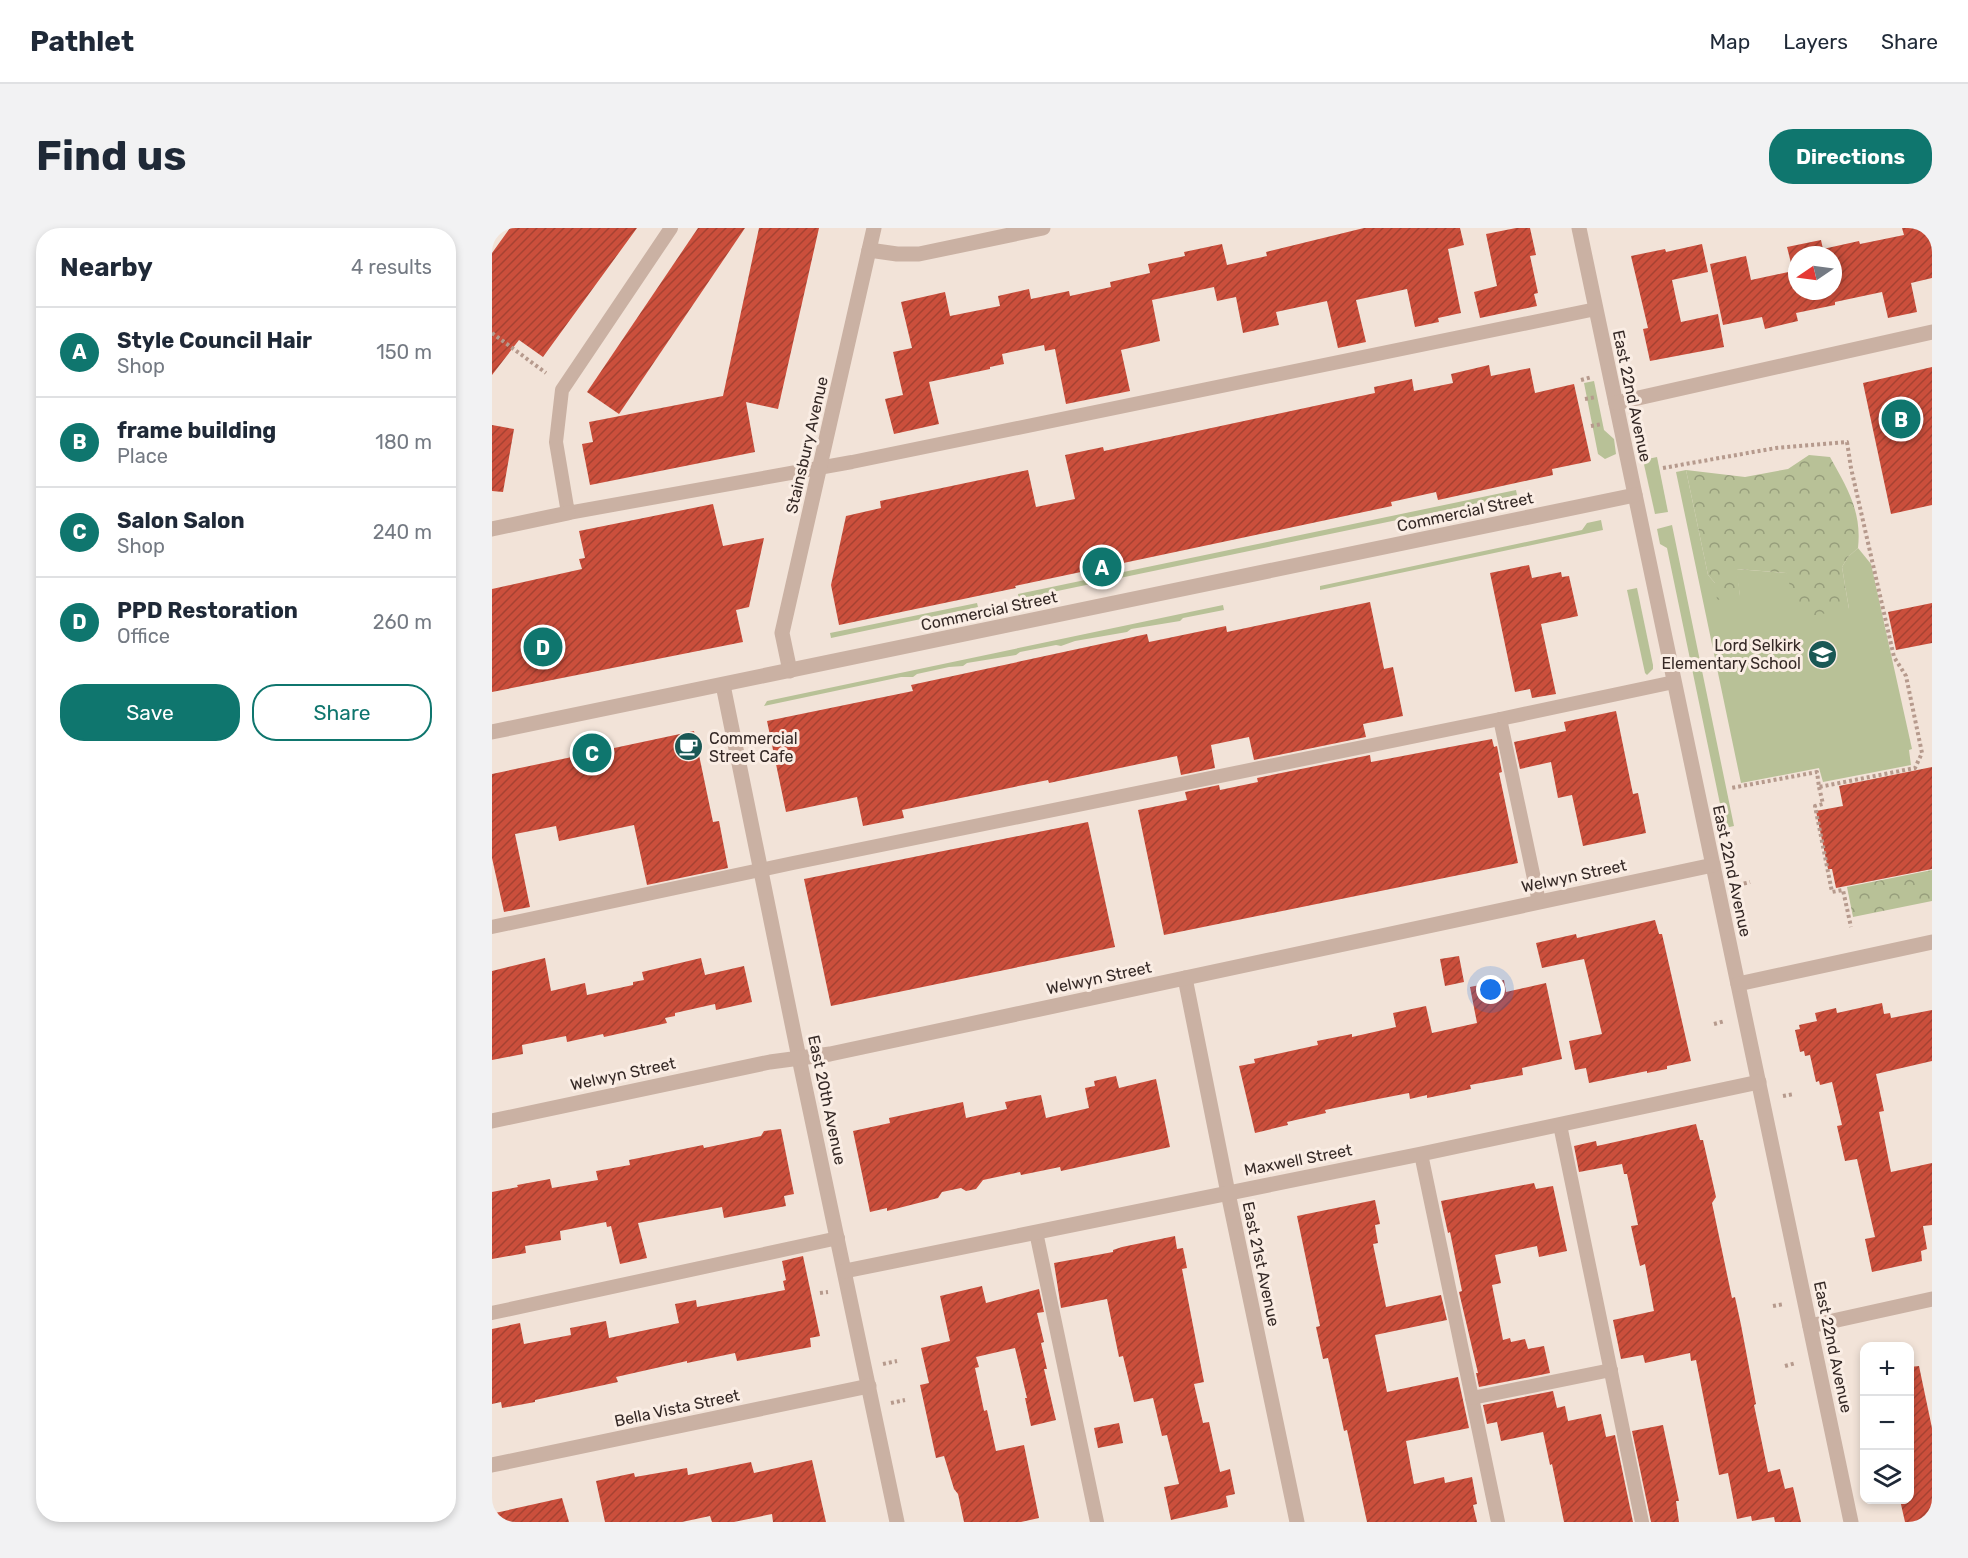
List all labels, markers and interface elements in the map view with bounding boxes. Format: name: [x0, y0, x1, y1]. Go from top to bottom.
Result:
text: Pathlet: [30, 25, 134, 58]
text: Map: [1709, 29, 1750, 54]
text: Layers: [1783, 29, 1848, 54]
text: Share: [1881, 29, 1938, 54]
button: Directions: [1769, 129, 1932, 184]
text: Find us: [36, 131, 187, 181]
north arrow: [1788, 246, 1842, 300]
text: Nearby: [60, 252, 153, 283]
text: 4 results: [351, 255, 432, 279]
text: Style Council Hair: [117, 327, 312, 354]
street label: East 22nd Avenue: [1609, 328, 1655, 464]
text: A: [72, 340, 87, 364]
text: 150 m: [376, 340, 432, 364]
text: Shop: [117, 354, 165, 378]
street label: Stainsbury Avenue: [782, 375, 832, 515]
pin: B: [1882, 396, 1920, 441]
text: frame building: [117, 417, 276, 444]
text: B: [72, 430, 87, 454]
text: 180 m: [375, 430, 432, 454]
text: Place: [117, 444, 168, 468]
street label: Commercial Street: [1395, 488, 1535, 536]
text: Salon Salon: [117, 507, 245, 534]
text: C: [72, 520, 87, 544]
text: 240 m: [373, 520, 432, 544]
text: Shop: [117, 534, 165, 558]
pin: A: [1082, 544, 1122, 590]
street label: Commercial Street: [919, 587, 1059, 635]
text: PPD Restoration: [117, 597, 298, 624]
text: D: [72, 610, 87, 634]
text: 260 m: [373, 610, 432, 634]
text: Office: [117, 624, 170, 648]
pin: D: [524, 624, 562, 670]
place label: Lord Selkirk Elementary School: [1661, 636, 1802, 673]
school or university icon: Lord Selkirk Elementary School: [1806, 638, 1838, 670]
button: Save: [60, 684, 240, 741]
button: Share: [252, 684, 432, 741]
place label: Commercial Street Cafe: [709, 729, 798, 766]
pin: C: [572, 730, 612, 776]
cafe icon: Commercial Street Cafe: [672, 731, 704, 763]
street label: East 22nd Avenue: [1709, 803, 1755, 939]
street label: Welwyn Street: [1520, 856, 1628, 896]
street label: Welwyn Street: [1045, 958, 1153, 998]
your location: [1476, 975, 1505, 1004]
street label: East 20th Avenue: [804, 1033, 850, 1167]
street label: Welwyn Street: [569, 1054, 677, 1094]
street label: Maxwell Street: [1242, 1140, 1354, 1180]
street label: East 21st Avenue: [1239, 1200, 1284, 1328]
street label: East 22nd Avenue: [1810, 1279, 1856, 1415]
map controls: [1860, 1342, 1914, 1504]
button: +: [1860, 1342, 1914, 1396]
street label: Bella Vista Street: [613, 1385, 741, 1431]
button: −: [1860, 1396, 1914, 1450]
button: layers: [1860, 1450, 1914, 1504]

